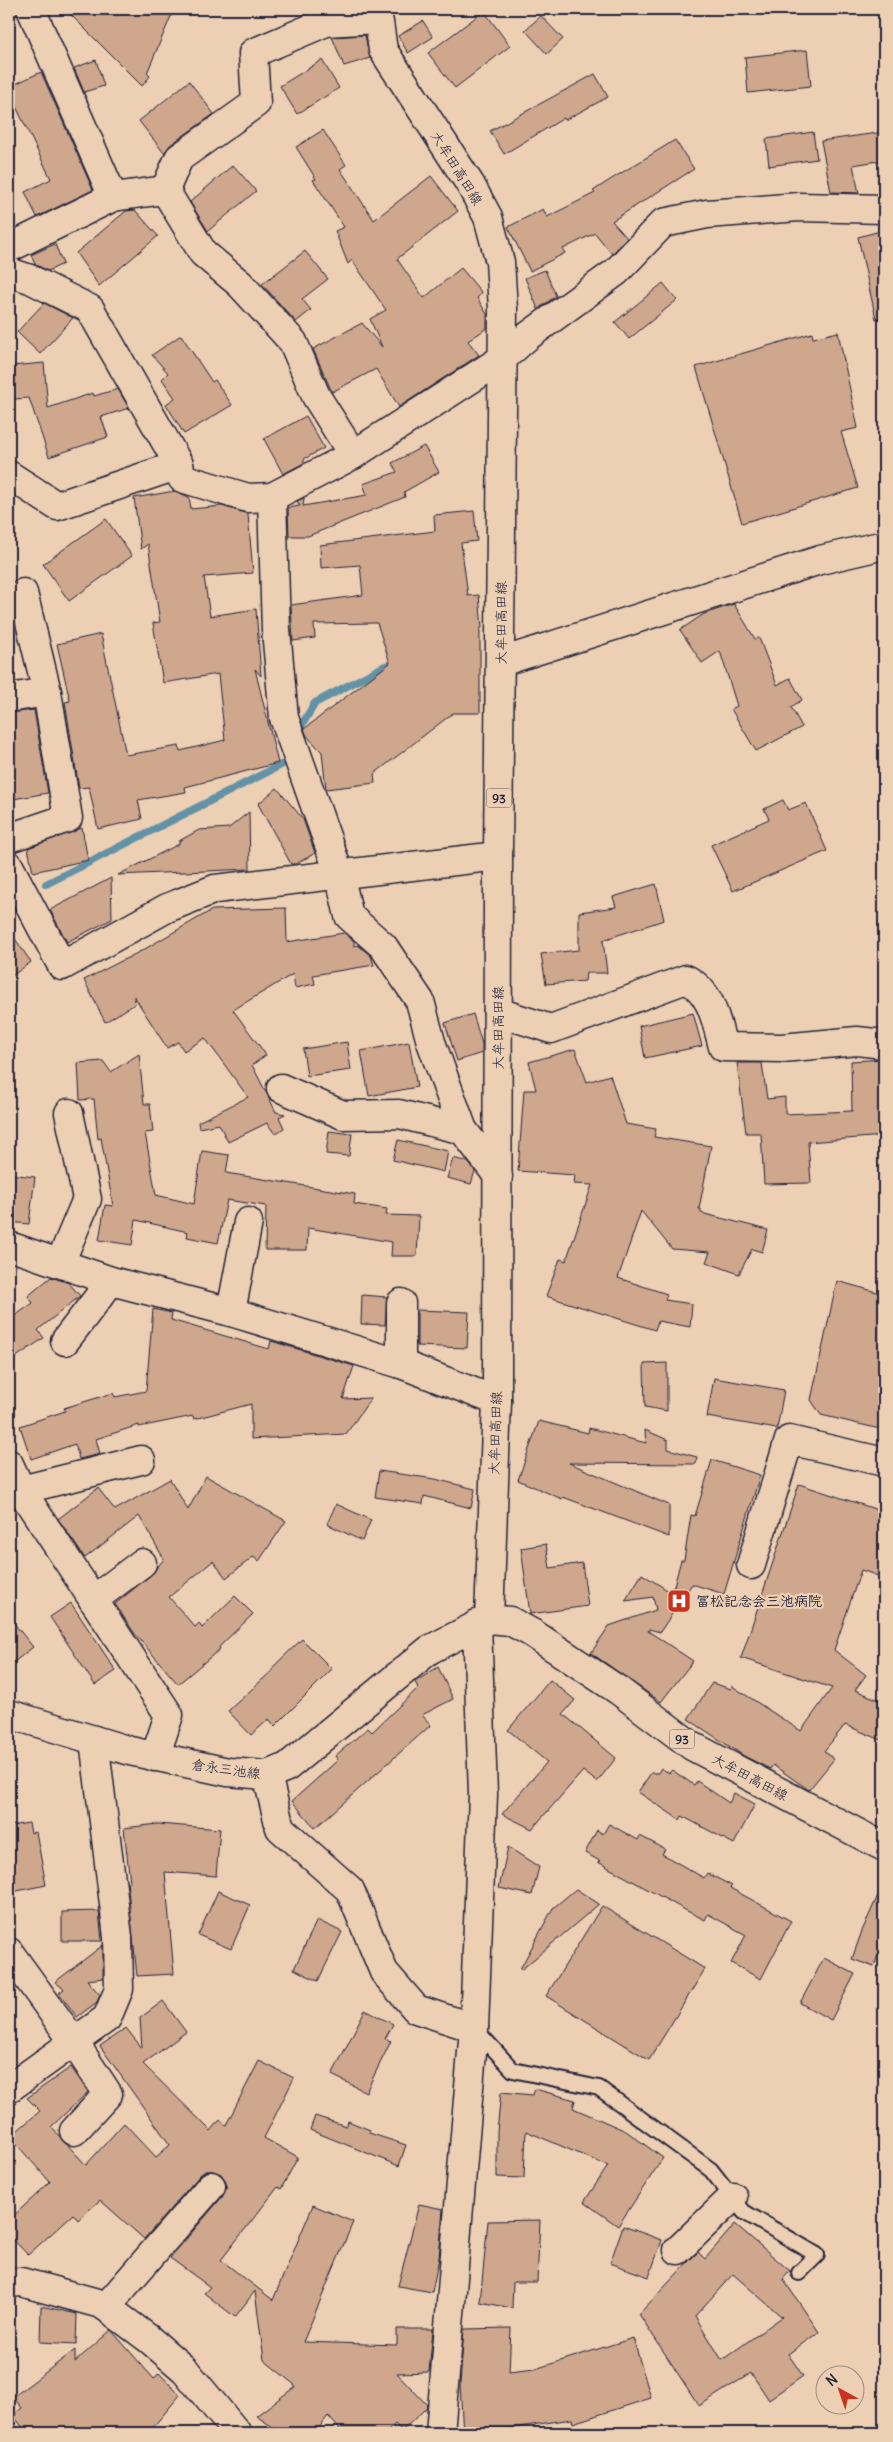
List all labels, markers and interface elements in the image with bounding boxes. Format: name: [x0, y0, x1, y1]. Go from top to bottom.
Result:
street label: 大牟田高田線: [427, 128, 487, 208]
street label: 大牟田高田線: [492, 581, 510, 665]
road number: 93: [486, 788, 512, 808]
street label: 大牟田高田線: [489, 986, 507, 1070]
street label: 大牟田高田線: [485, 1391, 505, 1475]
hospital icon: 冨松記念会三池病院: [666, 1588, 692, 1614]
place label: 冨松記念会三池病院: [696, 1592, 822, 1610]
road number: 93: [670, 1730, 694, 1748]
street label: 大牟田高田線: [709, 1749, 791, 1805]
street label: 倉永三池線: [190, 1755, 262, 1783]
north arrow: [816, 2364, 866, 2414]
text: N: [822, 2370, 841, 2390]

